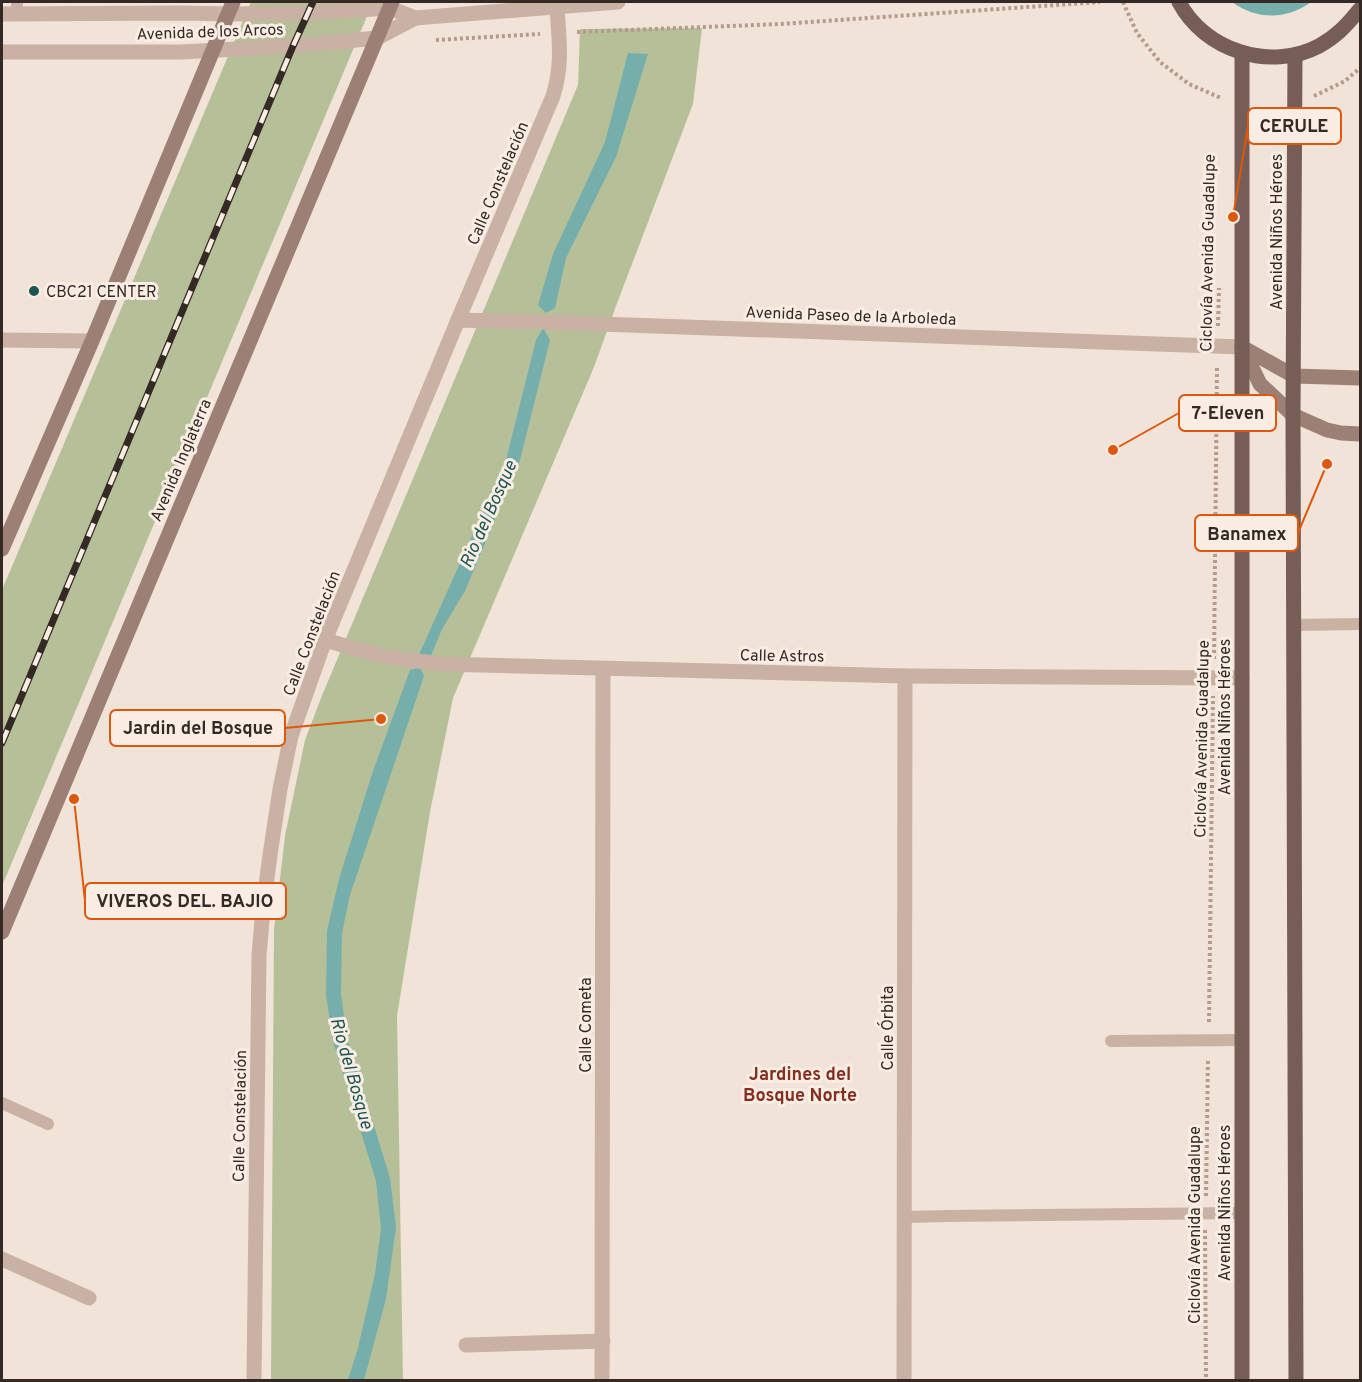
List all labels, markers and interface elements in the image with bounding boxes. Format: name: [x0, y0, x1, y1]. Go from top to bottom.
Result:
street label: Avenida de los Arcos: [136, 20, 284, 46]
callout: CERULE: [1248, 108, 1341, 144]
text: CERULE: [1259, 116, 1329, 139]
street label: Calle Constelación: [464, 119, 534, 249]
street label: Ciclovía Avenida Guadalupe: [1197, 154, 1221, 352]
street label: Avenida Niños Héroes: [1268, 154, 1288, 310]
place label: CBC21 CENTER: [46, 283, 157, 303]
marker: CBC21 CENTER: [27, 284, 41, 298]
street label: Avenida Paseo de la Arboleda: [745, 303, 957, 331]
callout: 7-Eleven: [1179, 395, 1276, 431]
street label: Avenida Inglaterra: [147, 396, 217, 525]
text: 7-Eleven: [1192, 403, 1264, 426]
water label: Rio del Bosque: [456, 457, 524, 572]
callout: Banamex: [1195, 515, 1298, 551]
text: Banamex: [1207, 524, 1287, 547]
street label: Calle Constelación: [280, 568, 346, 699]
street label: Avenida Niños Héroes: [1216, 639, 1236, 795]
street label: Ciclovía Avenida Guadalupe: [1191, 640, 1215, 838]
street label: Calle Astros: [740, 646, 824, 668]
callout: Jardin del Bosque: [110, 710, 285, 746]
text: Jardin del Bosque: [123, 718, 273, 741]
callout: VIVEROS DEL. BAJIO: [85, 883, 286, 919]
text: VIVEROS DEL. BAJIO: [96, 891, 274, 914]
street label: Calle Cometa: [577, 977, 597, 1073]
street label: Calle Órbita: [877, 986, 899, 1070]
water label: Rio del Bosque: [324, 1015, 378, 1132]
street label: Calle Constelación: [230, 1050, 252, 1182]
district label: Jardines del Bosque Norte: [743, 1064, 857, 1108]
street label: Avenida Niños Héroes: [1216, 1125, 1236, 1281]
street label: Ciclovía Avenida Guadalupe: [1186, 1126, 1206, 1324]

